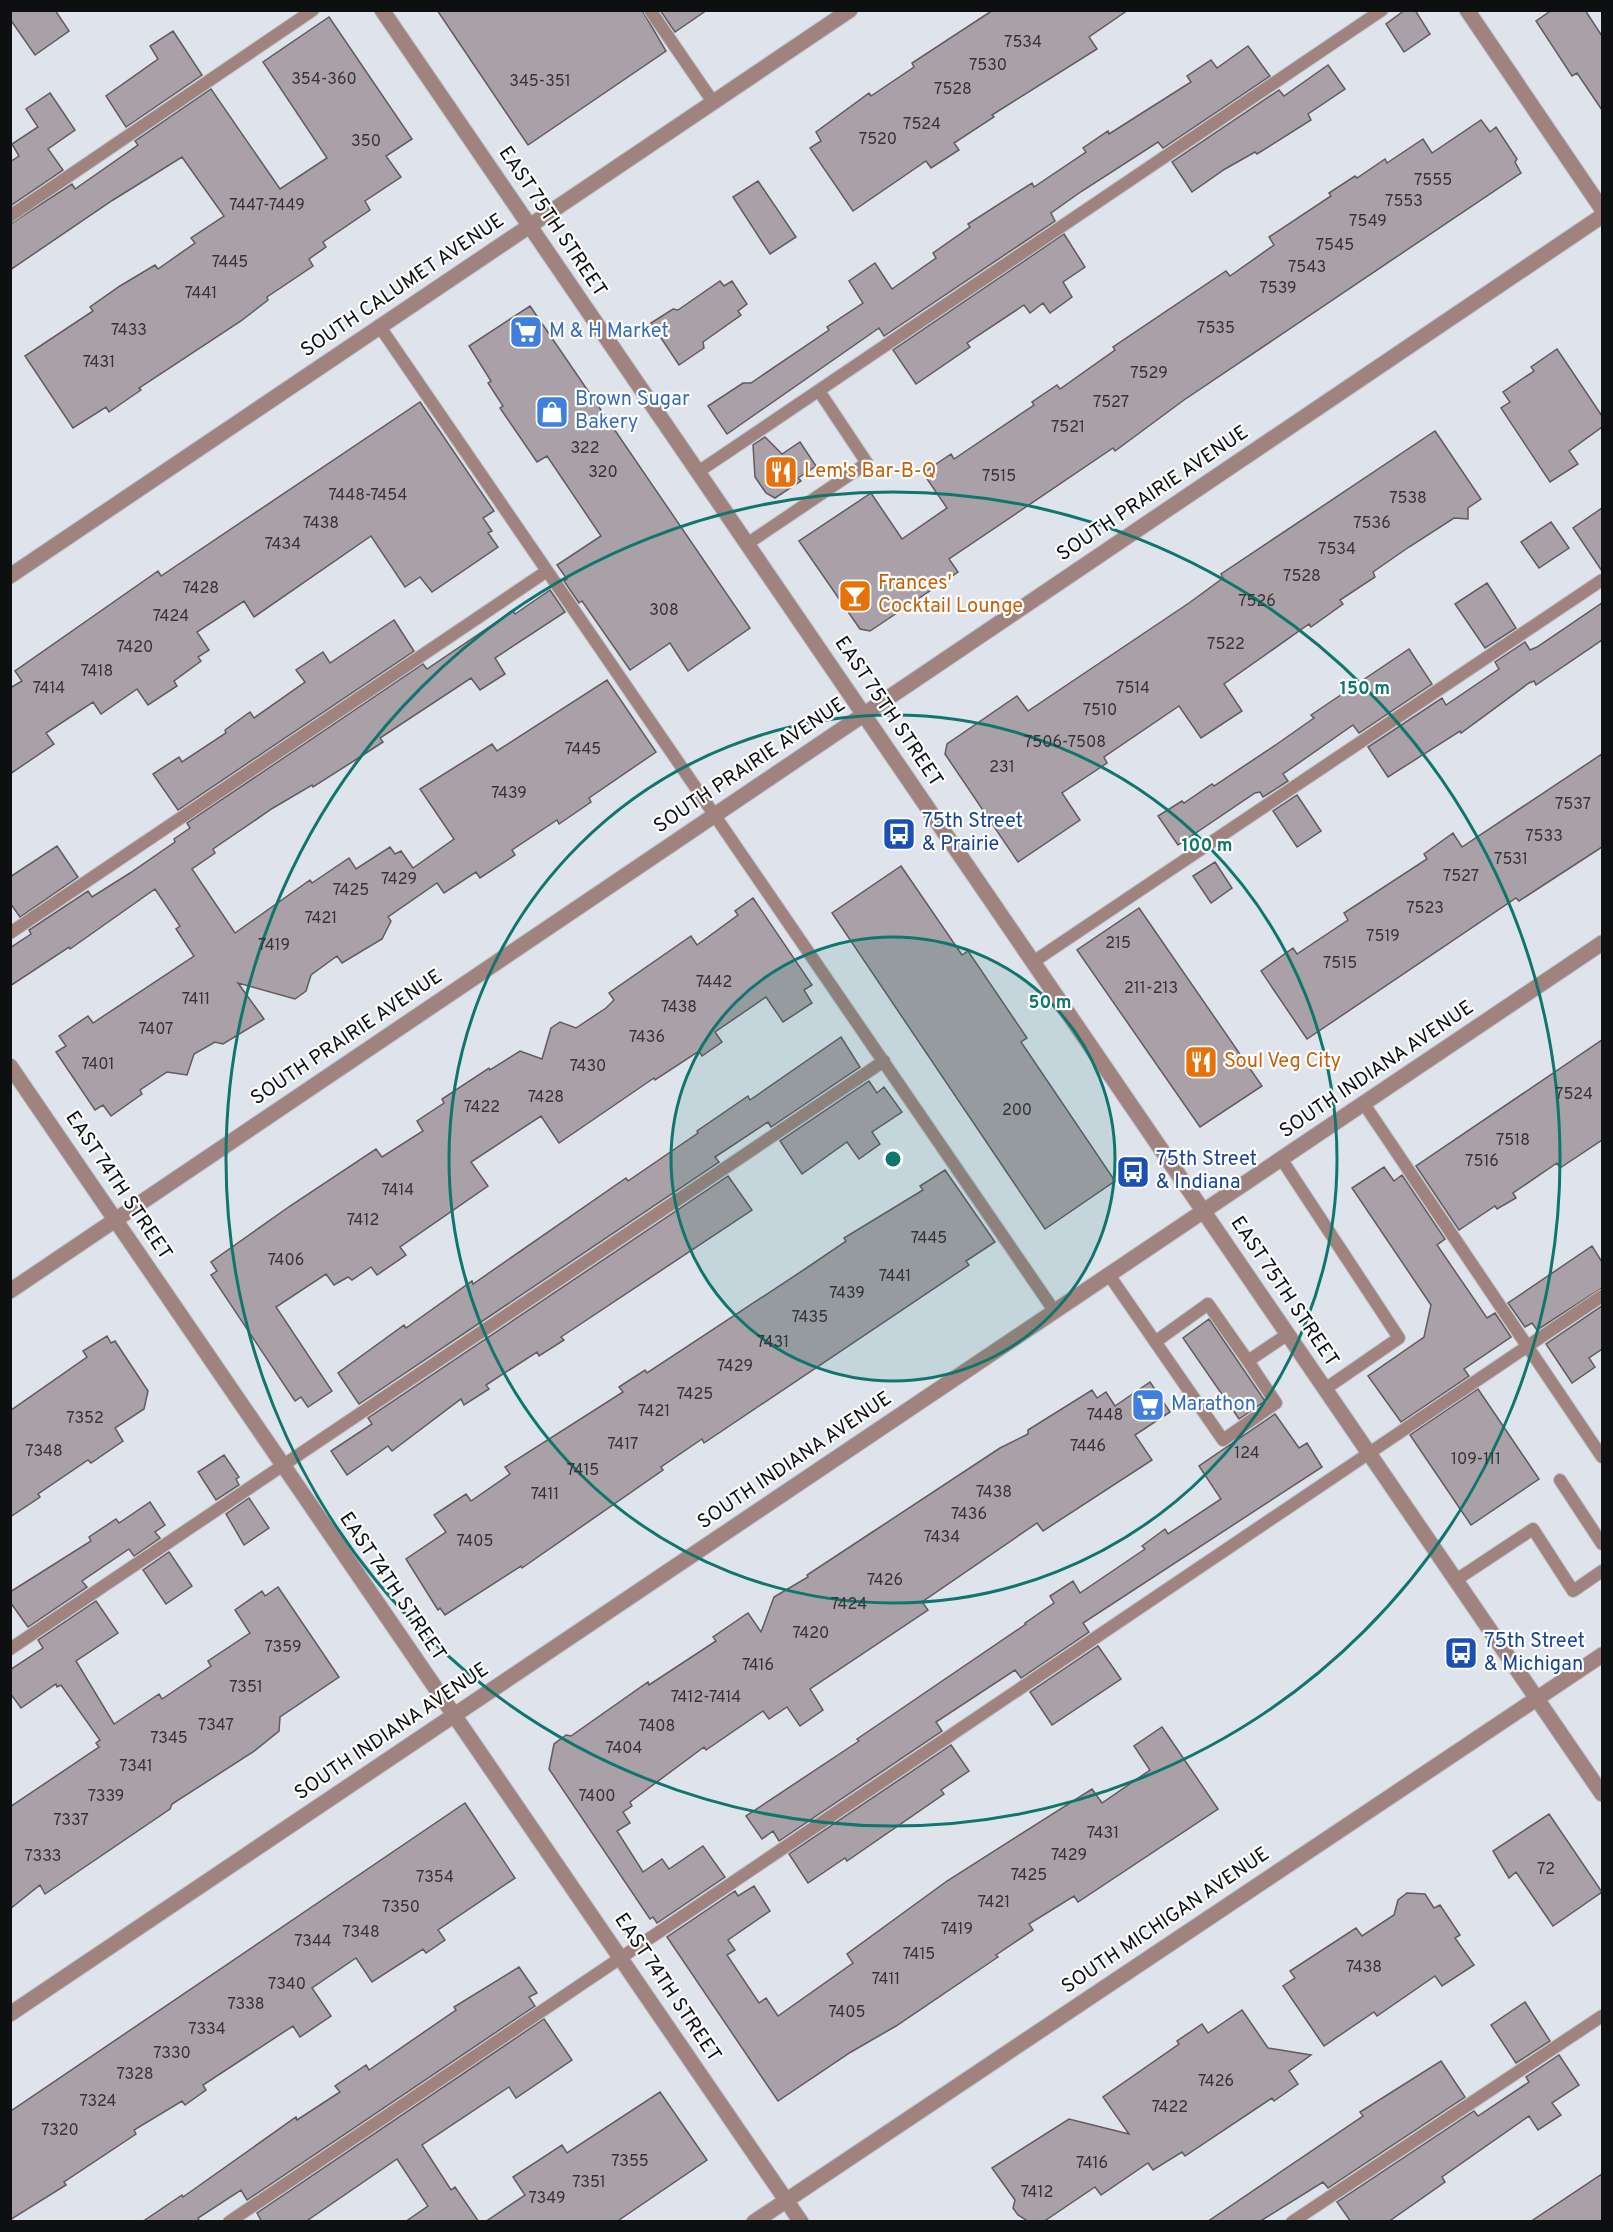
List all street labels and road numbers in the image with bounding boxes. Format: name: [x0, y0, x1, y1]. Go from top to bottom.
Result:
street label: EAST 75TH STREET: [492, 142, 612, 302]
street label: SOUTH CALUMET AVENUE: [296, 208, 510, 364]
street label: SOUTH PRAIRIE AVENUE: [1052, 420, 1254, 568]
street label: EAST 75TH STREET: [828, 632, 948, 792]
street label: SOUTH PRAIRIE AVENUE: [649, 692, 851, 840]
street label: SOUTH PRAIRIE AVENUE: [246, 964, 448, 1112]
street label: SOUTH INDIANA AVENUE: [1275, 995, 1479, 1145]
street label: EAST 74TH STREET: [59, 1107, 177, 1265]
street label: EAST 75TH STREET: [1224, 1212, 1344, 1372]
street label: SOUTH INDIANA AVENUE: [693, 1386, 897, 1536]
street label: EAST 74TH STREET: [333, 1508, 451, 1666]
street label: SOUTH INDIANA AVENUE: [290, 1657, 494, 1807]
street label: SOUTH MICHIGAN AVENUE: [1057, 1842, 1275, 2000]
street label: EAST 74TH STREET: [608, 1909, 726, 2067]

